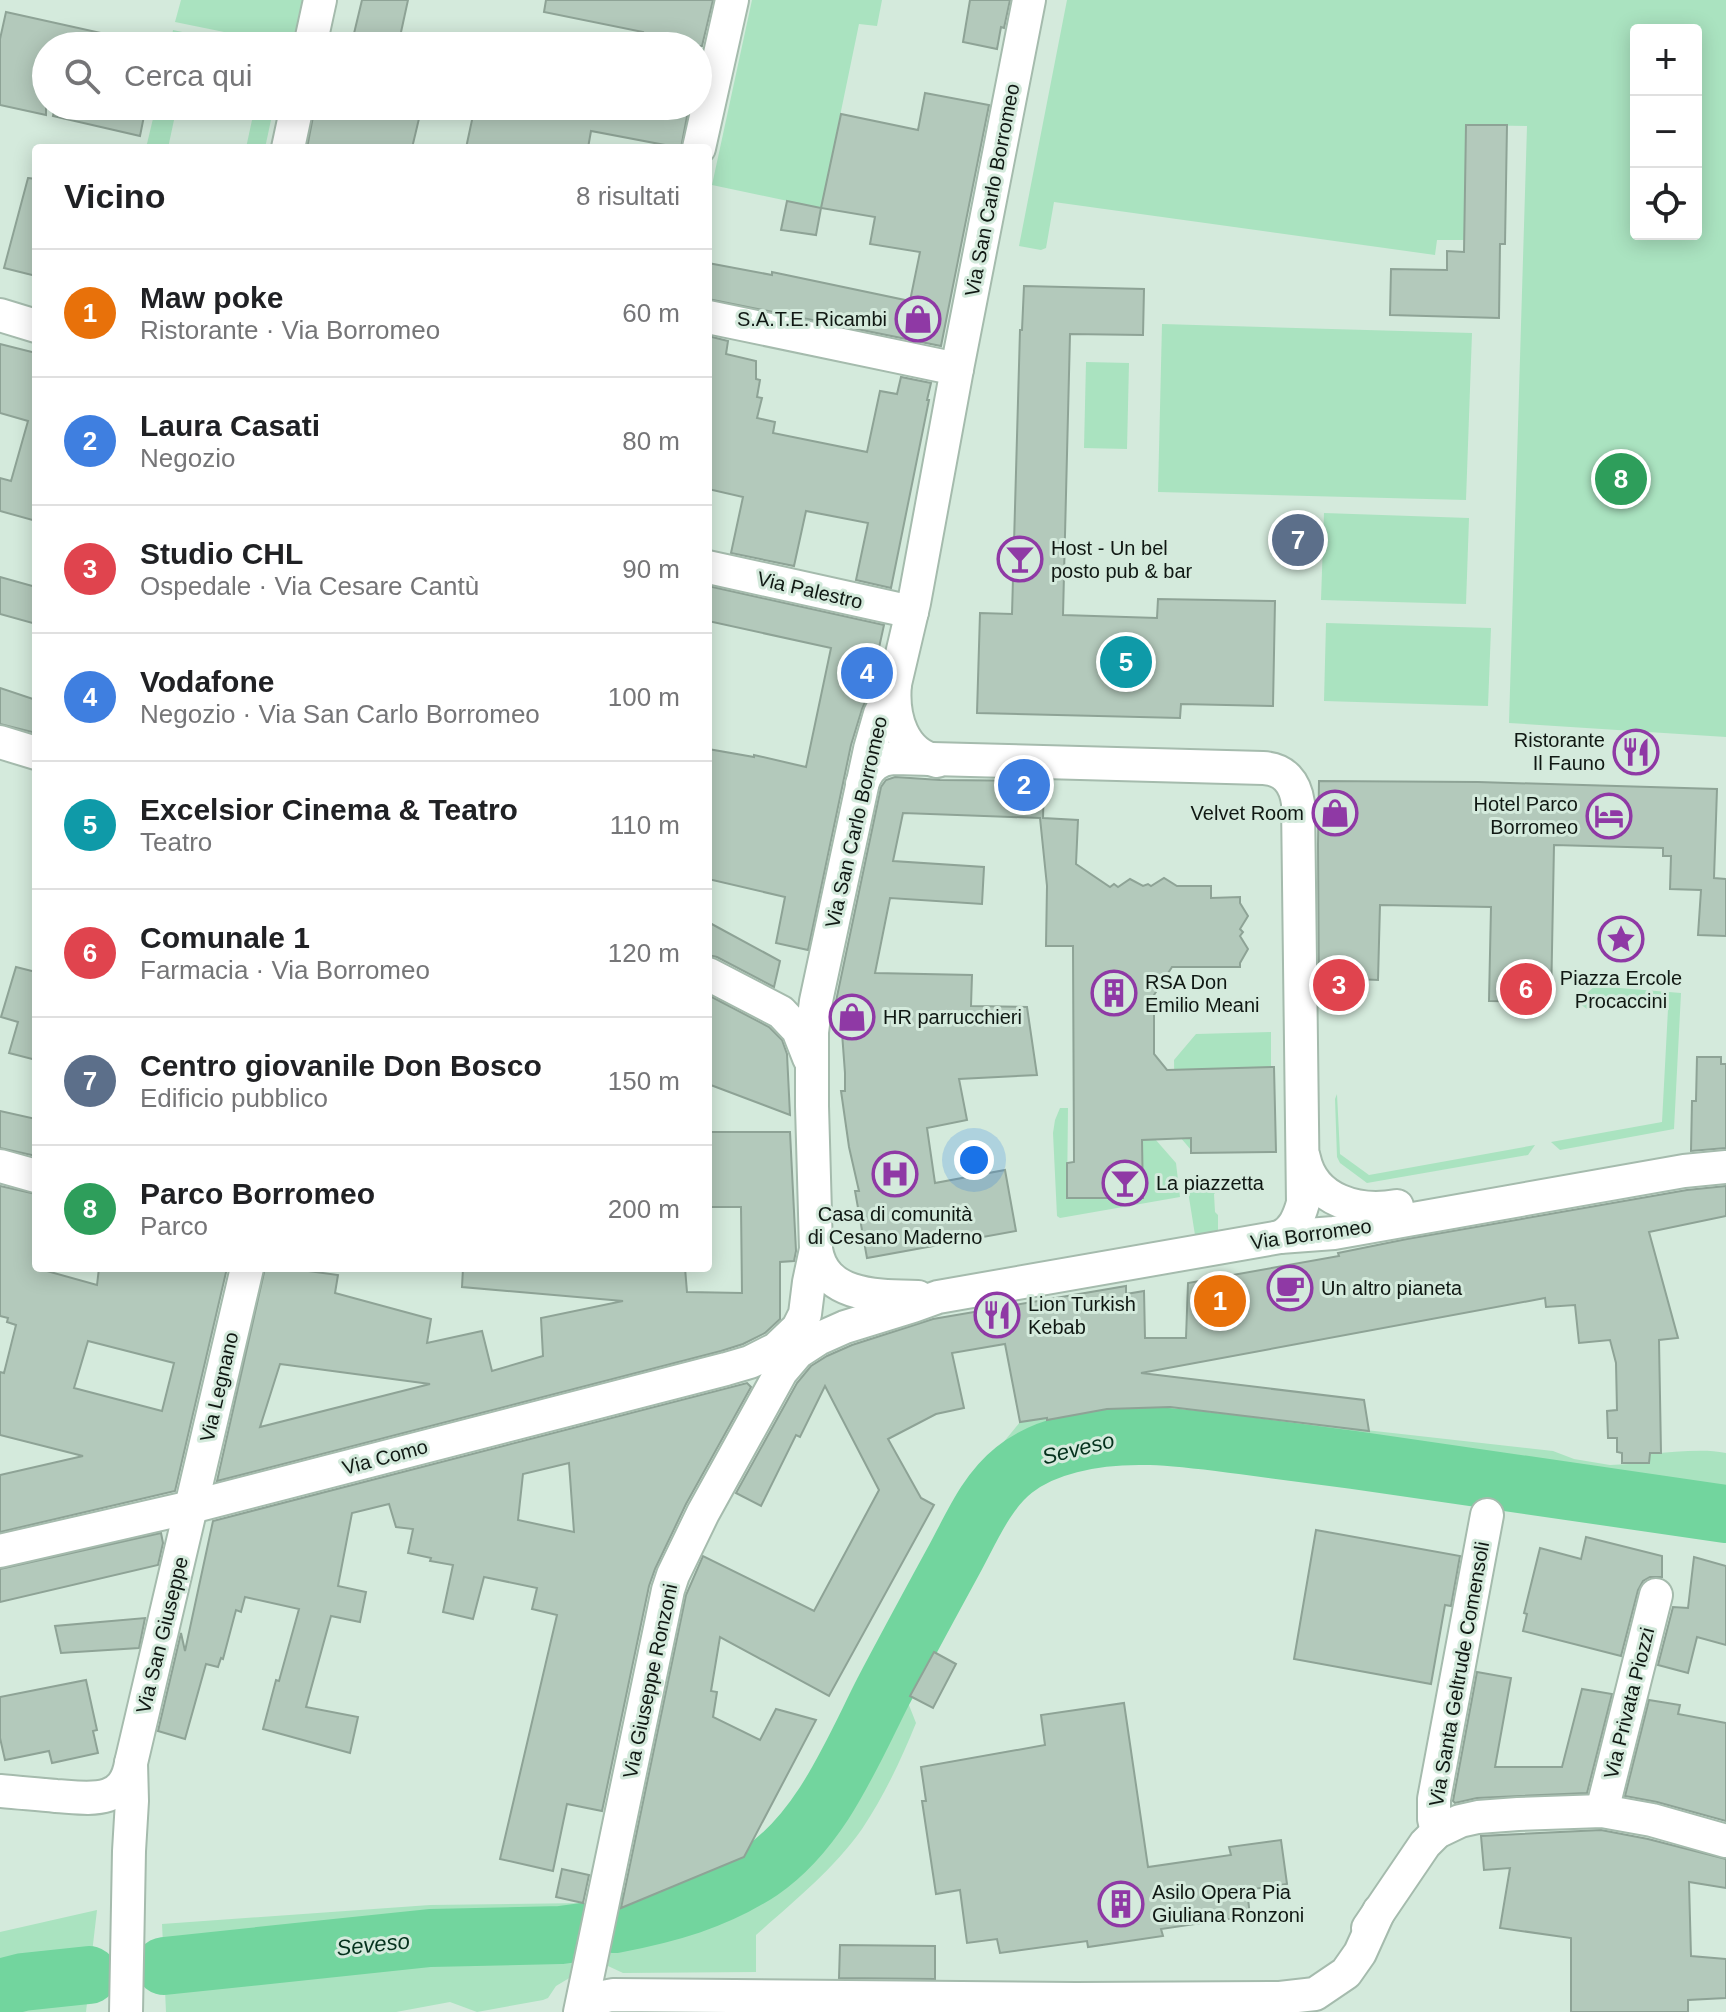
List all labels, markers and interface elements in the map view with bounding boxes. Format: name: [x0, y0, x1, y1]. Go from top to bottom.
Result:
map controls: [1630, 24, 1702, 240]
button: +: [1630, 24, 1702, 96]
search box: [32, 32, 712, 120]
icon: search: [60, 54, 104, 98]
text: Cerca qui: [124, 59, 252, 92]
street label: Via San Carlo Borromeo: [961, 82, 1023, 298]
button: −: [1630, 96, 1702, 168]
button: locate: [1630, 168, 1702, 240]
text: Vicino: [64, 177, 165, 215]
text: 8 risultati: [576, 181, 680, 211]
text: Maw poke: [140, 281, 283, 314]
shop icon: S.A.T.E. Ricambi: [894, 295, 942, 343]
text: 1: [83, 298, 97, 328]
text: 60 m: [622, 298, 680, 328]
place label: S.A.T.E. Ricambi: [737, 308, 887, 330]
text: Ristorante · Via Borromeo: [140, 315, 440, 345]
text: Laura Casati: [140, 409, 320, 442]
text: 2: [83, 426, 97, 456]
text: 80 m: [622, 426, 680, 456]
text: Negozio: [140, 443, 235, 473]
pin: 8: [1595, 449, 1647, 509]
pin: 7: [1272, 510, 1324, 570]
bar icon: Host - Un bel posto pub & bar: [996, 535, 1044, 583]
text: Studio CHL: [140, 537, 303, 570]
place label: Host - Un bel posto pub & bar: [1051, 537, 1193, 582]
text: 3: [83, 554, 97, 584]
text: 90 m: [622, 554, 680, 584]
street label: Via Palestro: [755, 567, 865, 613]
text: Ospedale · Via Cesare Cantù: [140, 571, 479, 601]
pin: 5: [1100, 632, 1152, 692]
pin: 4: [841, 643, 893, 703]
text: Vodafone: [140, 665, 274, 698]
text: 4: [83, 682, 97, 712]
text: 100 m: [608, 682, 680, 712]
text: Negozio · Via San Carlo Borromeo: [140, 699, 540, 729]
street label: Via San Carlo Borromeo: [821, 714, 891, 930]
restaurant icon: Ristorante Il Fauno: [1612, 728, 1660, 776]
place label: Ristorante Il Fauno: [1514, 729, 1605, 774]
pin: 2: [998, 755, 1050, 815]
shop icon: Velvet Room: [1311, 789, 1359, 837]
hotel icon: Hotel Parco Borromeo: [1585, 792, 1633, 840]
text: Excelsior Cinema & Teatro: [140, 793, 518, 826]
place label: Hotel Parco Borromeo: [1474, 793, 1578, 838]
place label: Velvet Room: [1191, 802, 1304, 824]
text: 5: [83, 810, 97, 840]
text: 110 m: [610, 810, 680, 840]
text: Teatro: [140, 827, 212, 857]
place icon: Piazza Ercole Procaccini: [1597, 915, 1645, 963]
text: Comunale 1: [140, 921, 310, 954]
text: 6: [83, 938, 97, 968]
text: 120 m: [608, 938, 680, 968]
text: Farmacia · Via Borromeo: [140, 955, 430, 985]
pin: 3: [1313, 955, 1365, 1015]
pin: 6: [1500, 959, 1552, 1019]
place label: Piazza Ercole Procaccini: [1560, 967, 1682, 1012]
building icon: RSA Don Emilio Meani: [1090, 969, 1138, 1017]
place label: RSA Don Emilio Meani: [1145, 971, 1259, 1016]
shop icon: HR parrucchieri: [828, 993, 876, 1041]
place label: HR parrucchieri: [883, 1006, 1022, 1028]
text: Centro giovanile Don Bosco: [140, 1049, 542, 1082]
text: 7: [83, 1066, 97, 1096]
text: 150 m: [608, 1066, 680, 1096]
text: Edificio pubblico: [140, 1083, 328, 1113]
your location: [954, 1140, 994, 1180]
hospital icon: Casa di comunità di Cesano Maderno: [871, 1150, 919, 1198]
bar icon: La piazzetta: [1101, 1159, 1149, 1207]
place label: La piazzetta: [1156, 1172, 1265, 1194]
text: Parco Borromeo: [140, 1177, 375, 1210]
text: 8: [83, 1194, 97, 1224]
text: 200 m: [608, 1194, 680, 1224]
place label: Casa di comunità di Cesano Maderno: [808, 1203, 982, 1248]
text: Parco: [140, 1211, 208, 1241]
street label: Via Borromeo: [1249, 1215, 1373, 1253]
cafe icon: Un altro pianeta: [1266, 1264, 1314, 1312]
pin: 1: [1194, 1271, 1246, 1331]
place label: Un altro pianeta: [1321, 1277, 1463, 1299]
restaurant icon: Lion Turkish Kebab: [973, 1291, 1021, 1339]
place label: Lion Turkish Kebab: [1028, 1293, 1136, 1338]
street label: Via Legnano: [196, 1330, 242, 1444]
water label: Seveso: [1039, 1427, 1117, 1469]
street label: Via Como: [340, 1435, 430, 1479]
street label: Via Santa Geltrude Comensoli: [1425, 1540, 1493, 1808]
street label: Via San Giuseppe: [132, 1554, 192, 1716]
street label: Via Giuseppe Ronzoni: [619, 1582, 681, 1780]
street label: Via Privata Piozzi: [1600, 1625, 1658, 1781]
building icon: Asilo Opera Pia Giuliana Ronzoni: [1097, 1880, 1145, 1928]
place label: Asilo Opera Pia Giuliana Ronzoni: [1152, 1881, 1304, 1926]
water label: Seveso: [335, 1928, 411, 1961]

